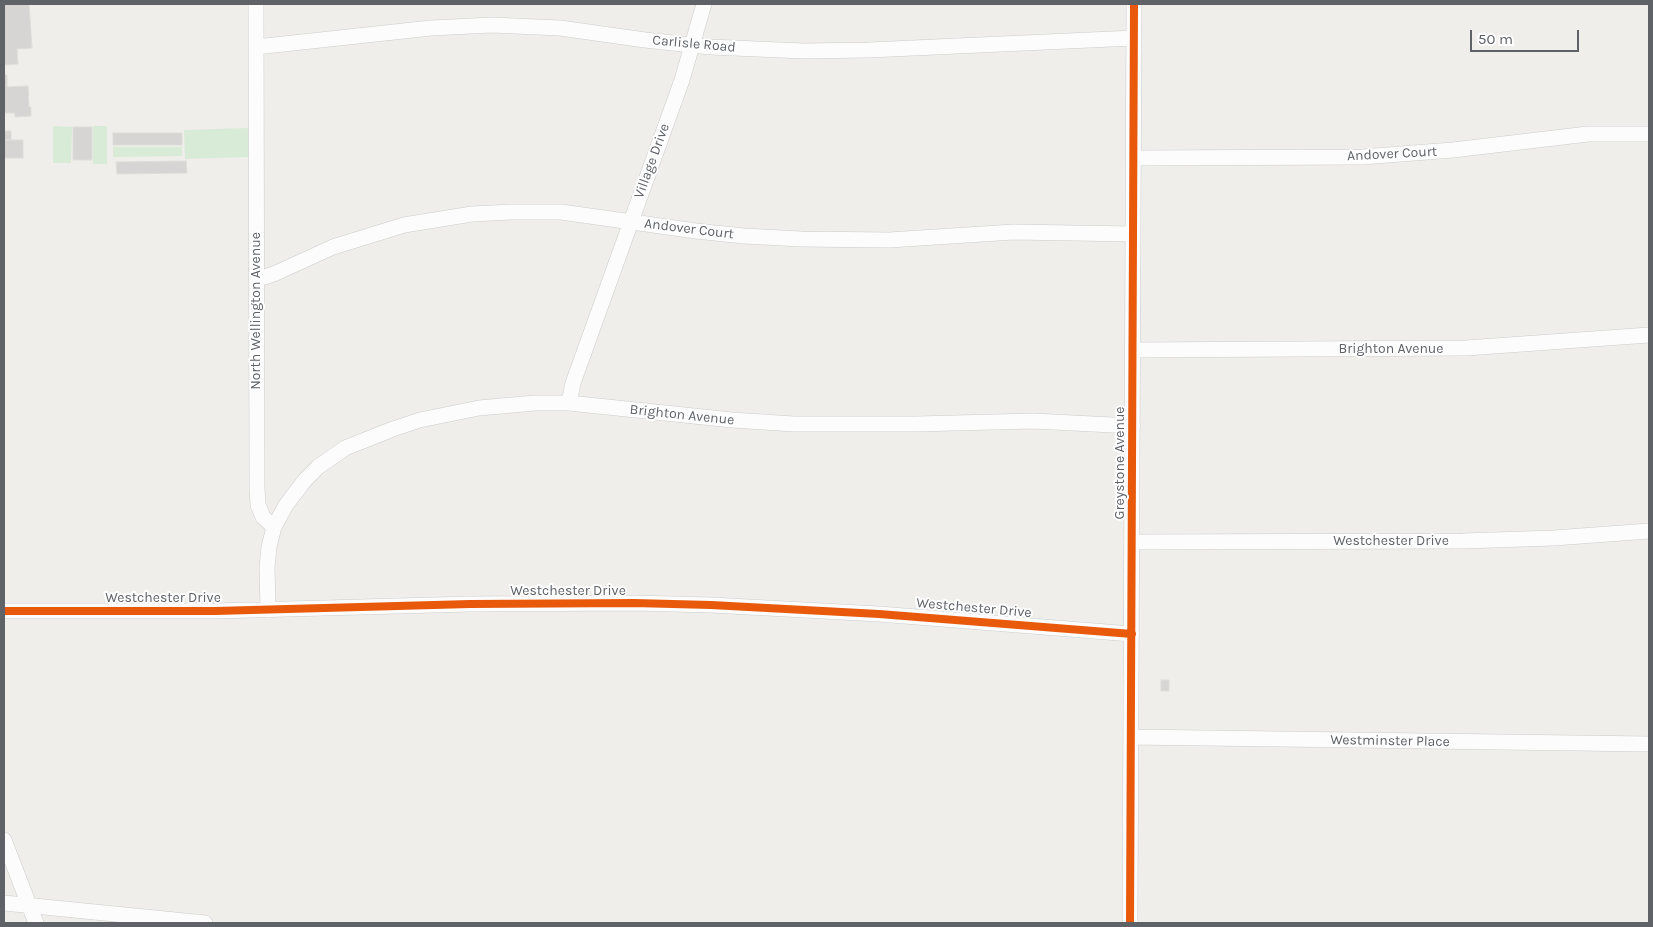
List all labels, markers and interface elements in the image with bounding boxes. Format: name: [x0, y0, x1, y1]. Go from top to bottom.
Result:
scale bar: [1473, 20, 1582, 52]
text: 50 m: [1478, 30, 1513, 48]
street label: Carlisle Road: [652, 32, 736, 56]
street label: Village Drive: [631, 121, 673, 201]
street label: Andover Court: [1347, 143, 1437, 165]
street label: Andover Court: [643, 215, 735, 243]
street label: North Wellington Avenue: [248, 232, 264, 390]
street label: Brighton Avenue: [1338, 341, 1444, 357]
street label: Brighton Avenue: [629, 401, 735, 429]
street label: Greystone Avenue: [1112, 406, 1128, 520]
street label: Westchester Drive: [1333, 533, 1449, 549]
street label: Westchester Drive: [510, 583, 626, 599]
street label: Westchester Drive: [105, 590, 221, 606]
street label: Westchester Drive: [916, 595, 1032, 621]
street label: Westminster Place: [1330, 732, 1450, 750]

